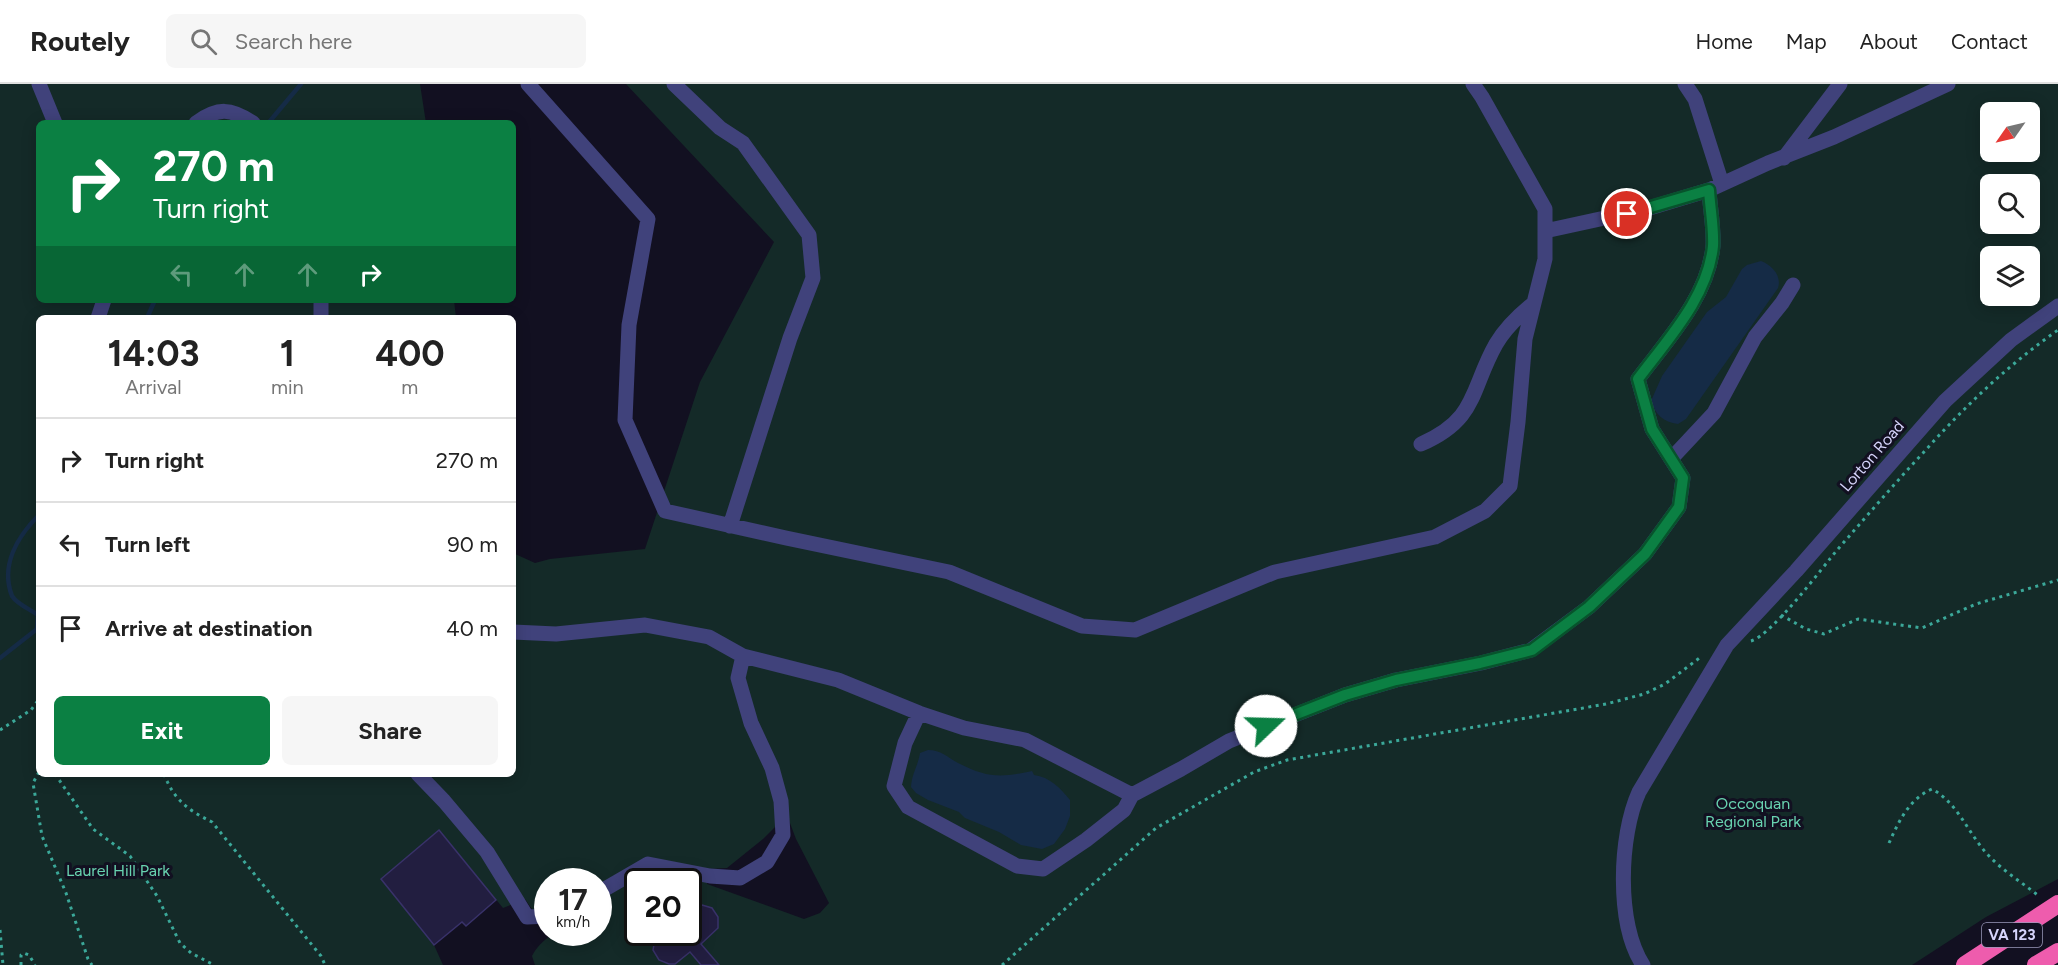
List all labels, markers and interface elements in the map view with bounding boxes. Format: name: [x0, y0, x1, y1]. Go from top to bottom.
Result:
search box: [166, 14, 586, 68]
text: Routely: [30, 24, 130, 58]
icon: search: [187, 25, 220, 58]
text: Search here: [235, 28, 352, 55]
text: Home: [1696, 29, 1753, 54]
text: Map: [1786, 29, 1827, 54]
text: About: [1860, 29, 1918, 54]
text: Contact: [1951, 29, 2028, 54]
north arrow: [1980, 102, 2040, 162]
map controls: [1980, 102, 2040, 306]
text: 270 m: [153, 141, 275, 192]
icon: right: [54, 144, 132, 222]
button: search: [1980, 174, 2040, 234]
pin: [1601, 188, 1652, 239]
text: Turn right: [153, 192, 269, 225]
icon: arrive: [1610, 197, 1643, 230]
button: layers: [1980, 246, 2040, 306]
icon: left: [165, 258, 198, 291]
icon: ahead: [228, 258, 261, 291]
icon: ahead: [291, 258, 324, 291]
icon: right: [354, 258, 387, 291]
text: 14:03: [107, 332, 200, 375]
text: 1: [280, 332, 295, 375]
text: 400: [375, 332, 445, 375]
text: Arrival: [125, 375, 182, 399]
text: min: [271, 375, 304, 399]
text: m: [401, 375, 418, 399]
street label: Lorton Road: [1836, 417, 1908, 495]
icon: right: [54, 444, 87, 477]
text: Turn right: [105, 447, 204, 474]
text: 270 m: [436, 447, 498, 474]
icon: left: [54, 528, 87, 561]
text: Turn left: [105, 531, 191, 558]
text: 90 m: [447, 531, 498, 558]
icon: arrive: [54, 612, 87, 645]
text: Arrive at destination: [105, 615, 313, 642]
text: 40 m: [446, 615, 498, 642]
position arrow: [1234, 694, 1298, 758]
button: Exit: [54, 696, 270, 765]
button: Share: [282, 696, 498, 765]
park label: Occoquan Regional Park: [1705, 794, 1801, 831]
park label: Laurel Hill Park: [66, 861, 170, 880]
speed limit sign: 20: [624, 868, 702, 946]
text: 17: [558, 881, 588, 918]
text: km/h: [556, 913, 590, 931]
road number: VA 123: [1982, 923, 2042, 947]

